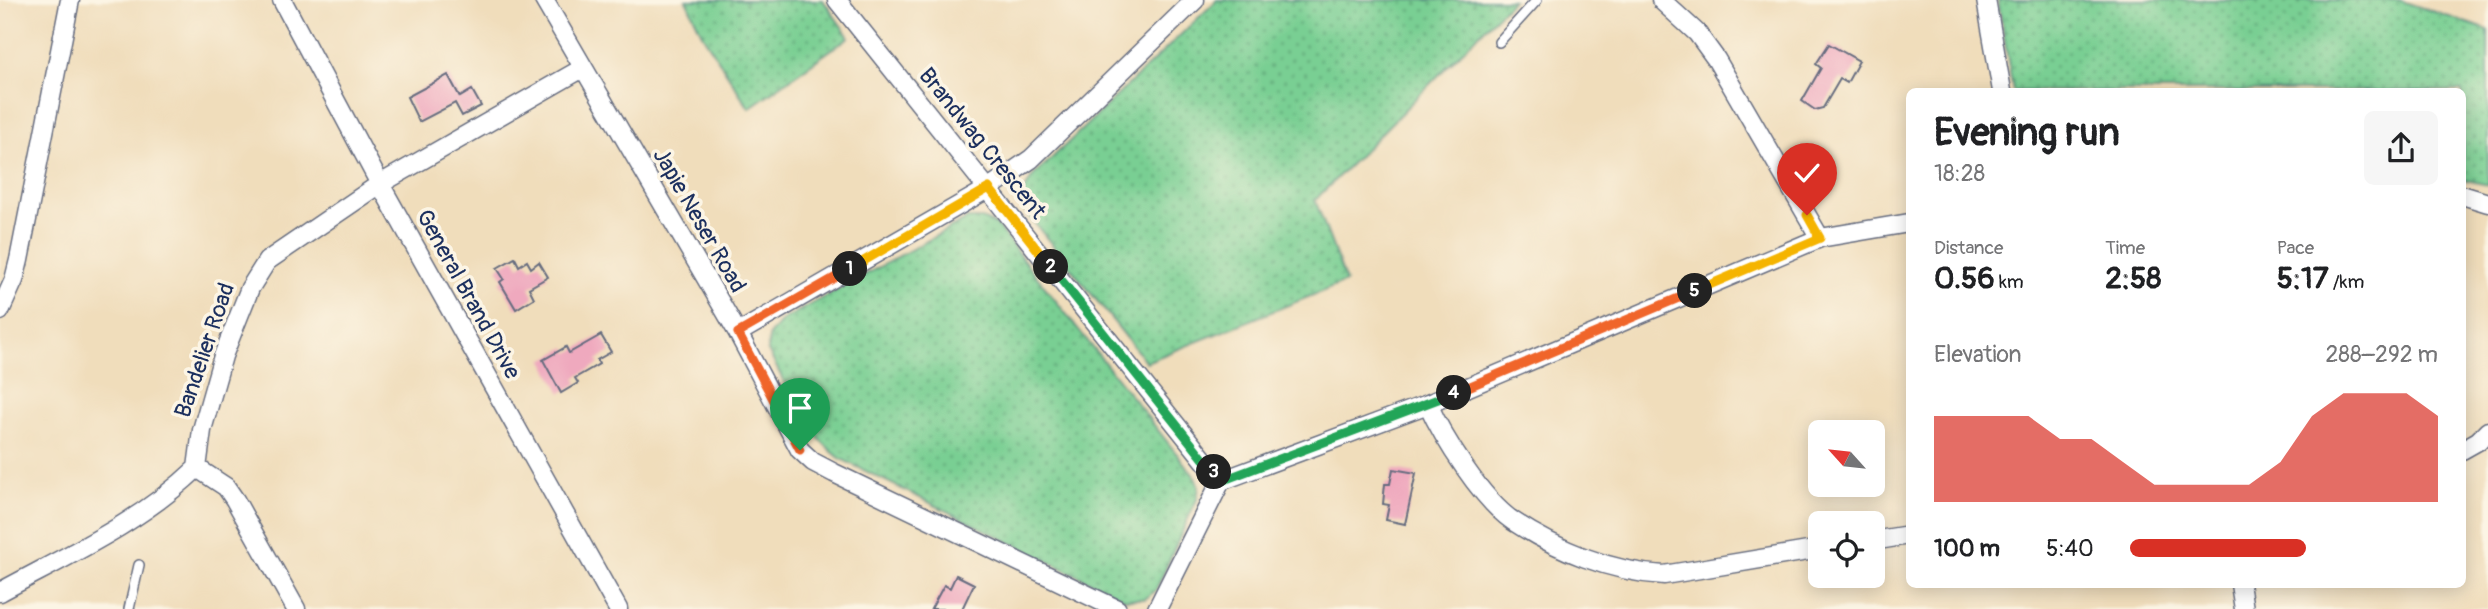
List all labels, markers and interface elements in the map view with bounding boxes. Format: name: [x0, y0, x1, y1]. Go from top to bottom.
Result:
street label: Brandwag Crescent: [913, 62, 1053, 225]
text: Evening run: [1934, 109, 2120, 157]
button: share: [2364, 111, 2438, 185]
street label: Japie Neser Road: [646, 143, 753, 298]
pin: [1777, 143, 1837, 215]
icon: check: [1788, 154, 1826, 192]
text: 18:28: [1934, 159, 1985, 188]
street label: General Brand Drive: [410, 204, 527, 385]
text: Distance: [1934, 236, 2003, 260]
text: Time: [2105, 236, 2145, 260]
text: Pace: [2277, 236, 2314, 260]
pin: 2: [1034, 250, 1068, 284]
pin: 1: [832, 252, 868, 286]
text: 2: [1045, 254, 1056, 278]
text: 1: [846, 256, 853, 280]
text: 0.56: [1934, 260, 1995, 297]
text: 2:58: [2105, 260, 2162, 297]
text: 5:17: [2277, 260, 2329, 297]
text: km: [1995, 270, 2024, 294]
text: /km: [2329, 270, 2364, 294]
pin: 5: [1678, 274, 1712, 308]
text: 5: [1689, 278, 1700, 302]
street label: Bandelier Road: [168, 279, 241, 421]
text: Elevation: [1934, 340, 2022, 369]
text: 288–292 m: [2325, 340, 2438, 369]
pin: 4: [1436, 376, 1472, 410]
pin: [770, 378, 830, 450]
text: 4: [1448, 380, 1459, 404]
icon: arrive: [781, 389, 819, 427]
north arrow: [1808, 420, 1885, 497]
map controls: [1808, 420, 1885, 588]
pin: 3: [1196, 454, 1232, 490]
text: 3: [1208, 459, 1219, 483]
button: locate: [1808, 511, 1885, 588]
text: 100 m: [1934, 534, 2000, 563]
text: 5:40: [2046, 534, 2094, 563]

